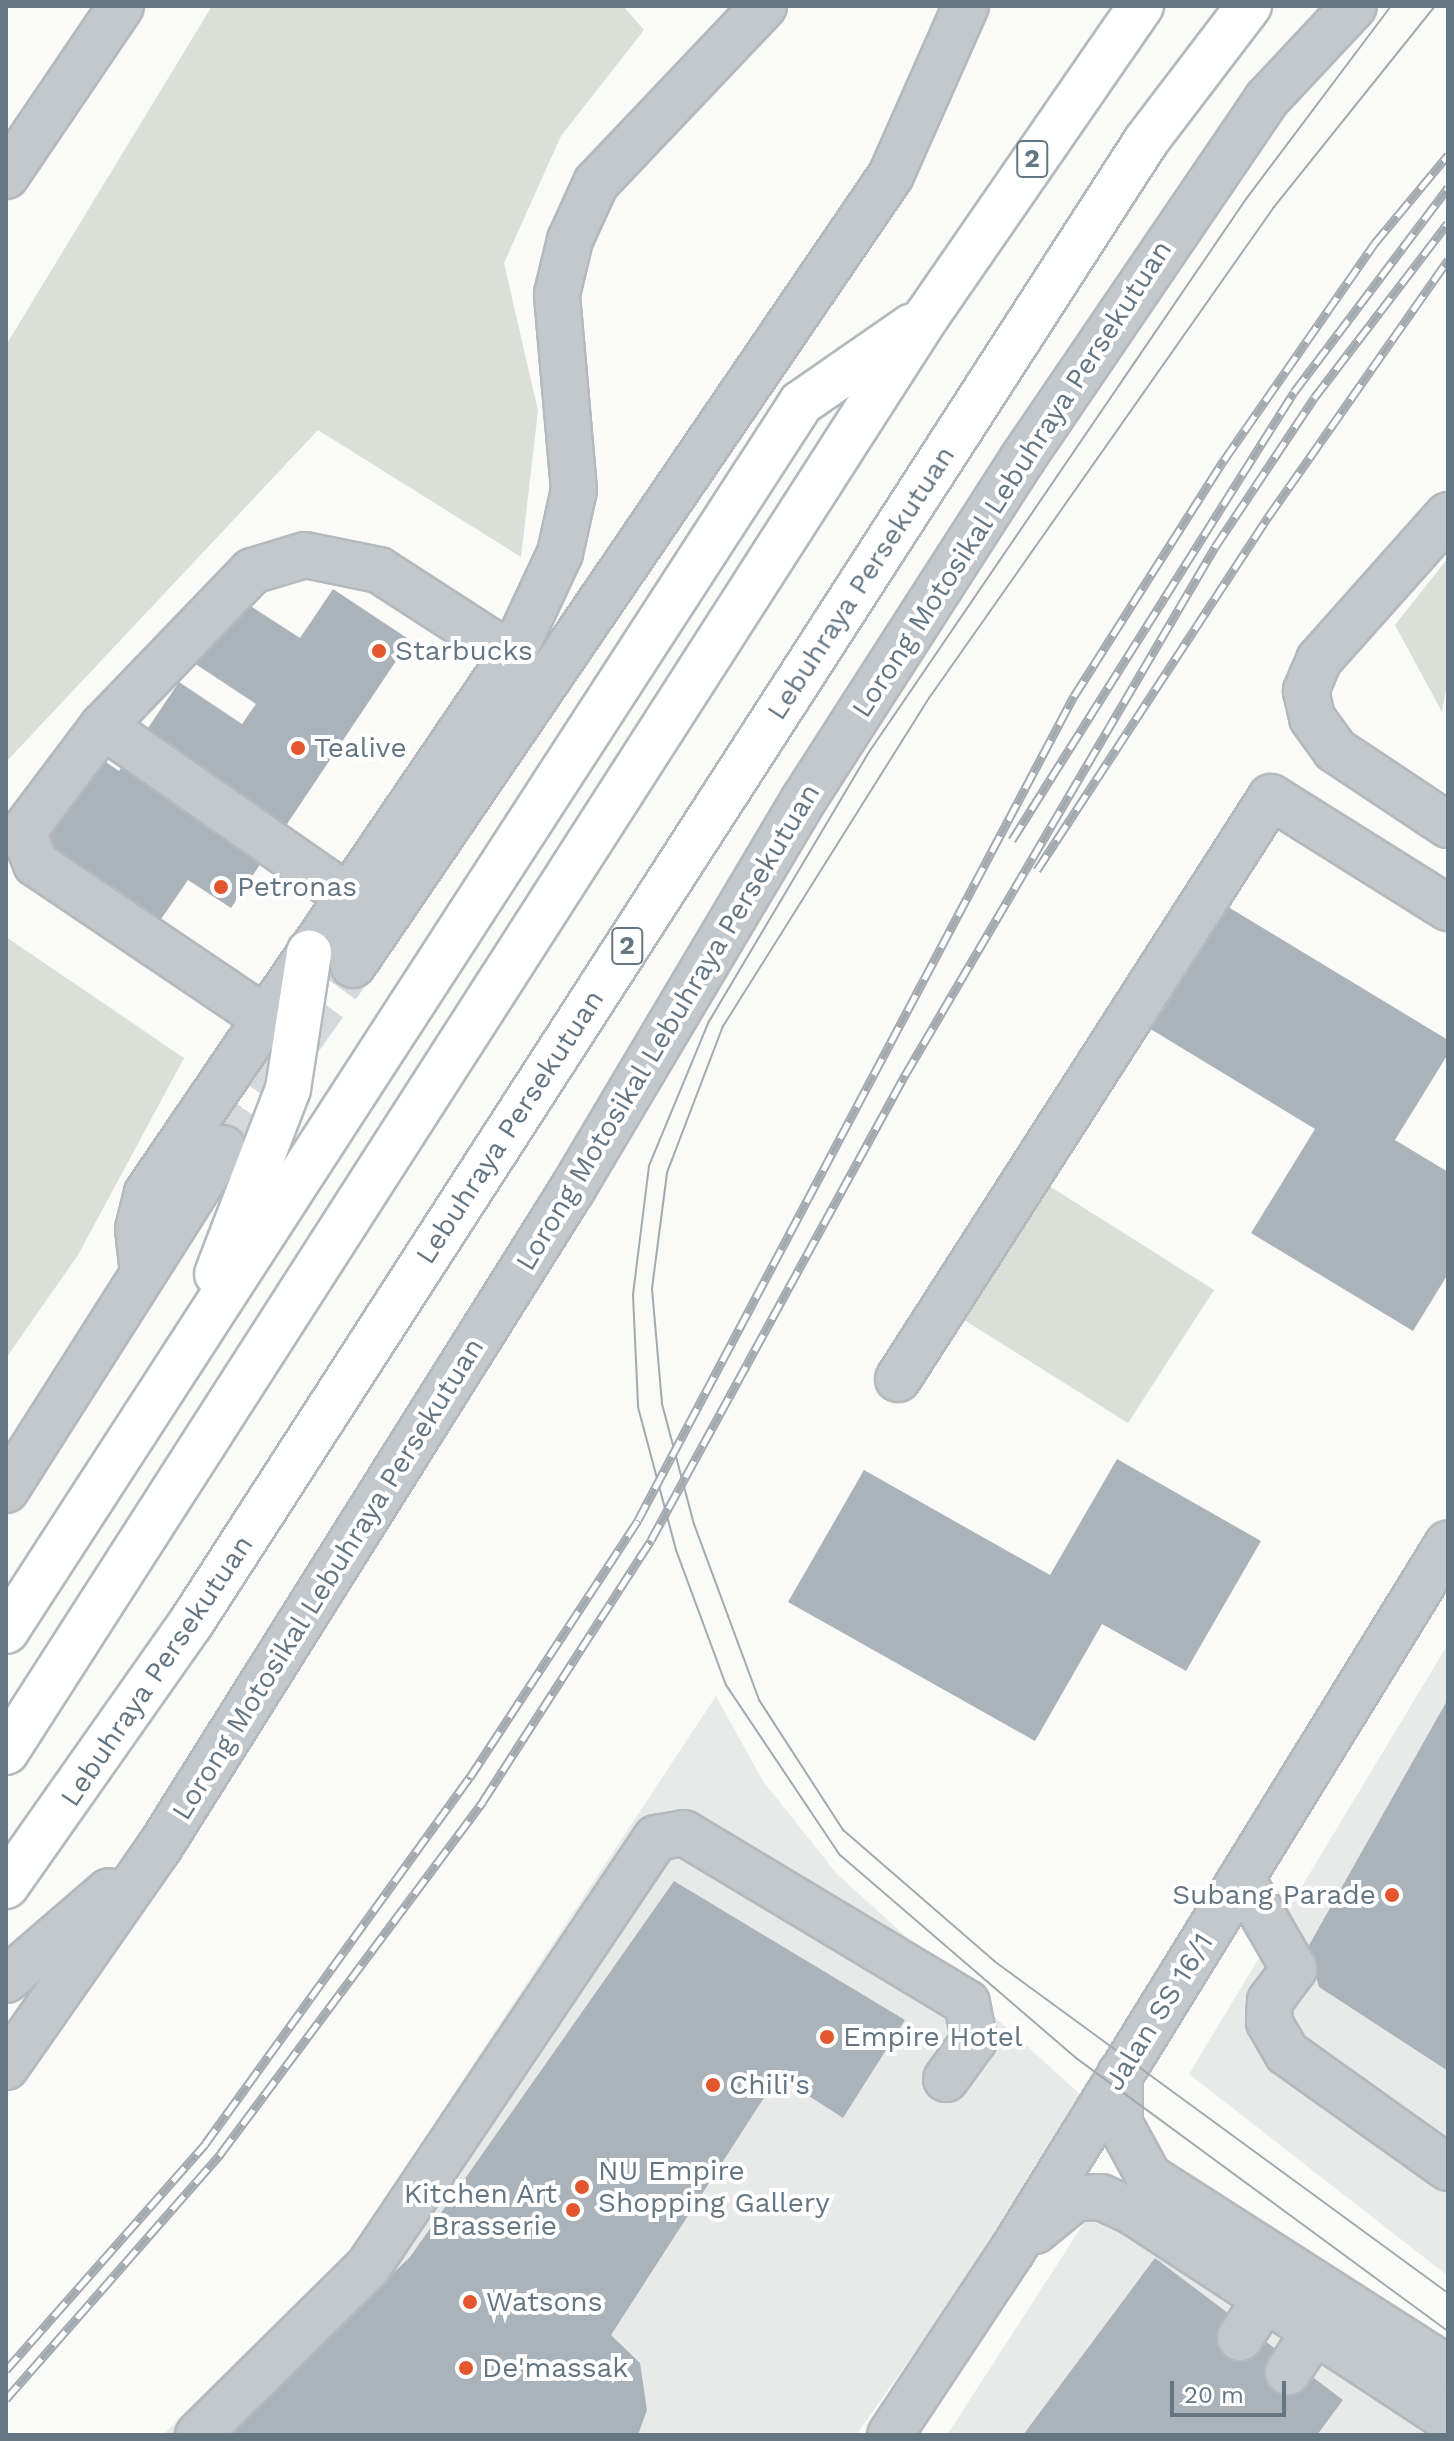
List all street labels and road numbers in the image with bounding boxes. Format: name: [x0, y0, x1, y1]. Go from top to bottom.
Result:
road number: 2: [1016, 137, 1048, 181]
street label: Lorong Motosikal Lebuhraya Persekutuan: [844, 234, 1180, 724]
street label: Lebuhraya Persekutuan: [760, 440, 962, 726]
street label: Lorong Motosikal Lebuhraya Persekutuan: [508, 777, 828, 1277]
road number: 2: [611, 924, 643, 968]
street label: Lebuhraya Persekutuan: [409, 984, 611, 1270]
street label: Lorong Motosikal Lebuhraya Persekutuan: [164, 1331, 492, 1827]
street label: Lebuhraya Persekutuan: [54, 1529, 260, 1813]
street label: Jalan SS 16/1: [1097, 1927, 1221, 2097]

